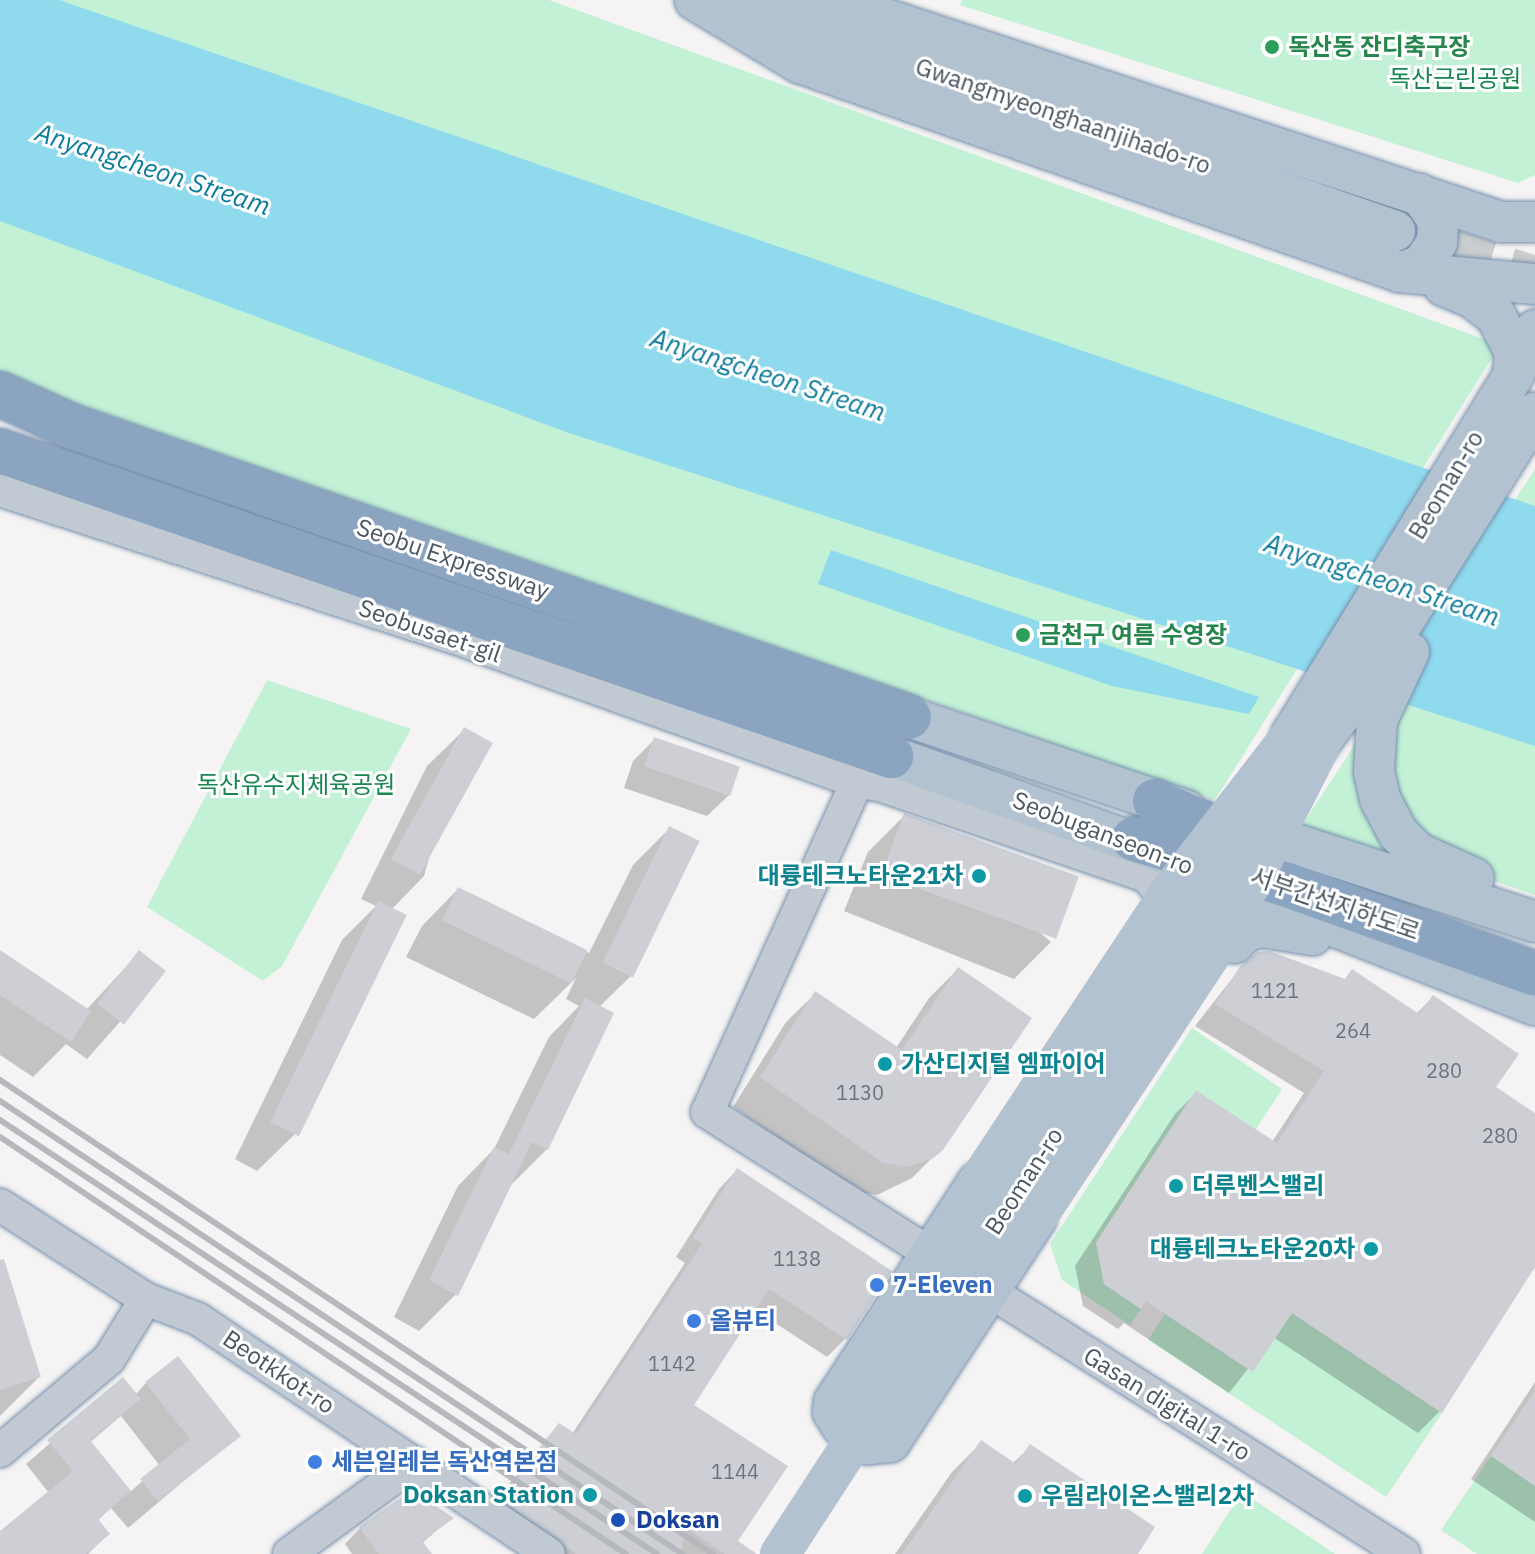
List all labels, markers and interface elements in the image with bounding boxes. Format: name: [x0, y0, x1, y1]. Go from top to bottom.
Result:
place label: 독산동 잔디축구장: [1288, 33, 1470, 61]
marker: 독산동 잔디축구장: [1263, 38, 1281, 56]
street label: Gwangmyeonghaanjihado-ro: [912, 52, 1214, 180]
park label: 독산근린공원: [1389, 65, 1521, 93]
water label: Anyangcheon Stream: [32, 116, 274, 222]
water label: Anyangcheon Stream: [647, 322, 889, 428]
street label: Beoman-ro: [1402, 426, 1490, 544]
street label: Seobu Expressway: [353, 513, 553, 605]
water label: Anyangcheon Stream: [1261, 527, 1503, 633]
street label: Seobusaet-gil: [355, 593, 505, 669]
place label: 금천구 여름 수영장: [1039, 621, 1227, 649]
marker: 금천구 여름 수영장: [1014, 626, 1032, 644]
park label: 독산유수지체육공원: [197, 771, 395, 799]
street label: Seobuganseon-ro: [1009, 785, 1197, 881]
place label: 대륭테크노타운21차: [758, 862, 963, 890]
street label: 서부간선지하도로: [1247, 862, 1423, 946]
marker: 대륭테크노타운21차: [970, 867, 988, 885]
house number: 1121: [1251, 978, 1299, 1002]
house number: 264: [1335, 1018, 1371, 1042]
place label: 가산디지털 엠파이어: [901, 1050, 1105, 1078]
marker: 가산디지털 엠파이어: [876, 1055, 894, 1073]
house number: 280: [1426, 1058, 1462, 1082]
house number: 1130: [836, 1080, 884, 1104]
street label: Beoman-ro: [979, 1122, 1069, 1240]
house number: 280: [1482, 1123, 1518, 1147]
place label: 더루벤스밸리: [1192, 1172, 1324, 1200]
marker: 더루벤스밸리: [1167, 1177, 1185, 1195]
place label: 대륭테크노타운20차: [1150, 1235, 1355, 1263]
marker: 대륭테크노타운20차: [1362, 1240, 1380, 1258]
house number: 1138: [773, 1246, 821, 1270]
place label: 7-Eleven: [893, 1271, 993, 1299]
marker: 7-Eleven: [868, 1276, 886, 1294]
place label: 올뷰티: [710, 1307, 776, 1335]
marker: 올뷰티: [685, 1312, 703, 1330]
street label: Beotkkot-ro: [218, 1324, 340, 1420]
street label: Gasan digital 1-ro: [1078, 1341, 1256, 1467]
house number: 1142: [648, 1351, 696, 1375]
place label: 세븐일레븐 독산역본점: [331, 1448, 557, 1476]
marker: 세븐일레븐 독산역본점: [306, 1453, 324, 1471]
house number: 1144: [711, 1459, 759, 1483]
place label: Doksan Station: [403, 1481, 574, 1509]
place label: 우림라이온스밸리2차: [1041, 1482, 1254, 1510]
marker: Doksan Station: [581, 1486, 599, 1504]
marker: 우림라이온스밸리2차: [1016, 1487, 1034, 1505]
place label: Doksan: [636, 1506, 720, 1534]
marker: Doksan: [607, 1509, 629, 1531]

